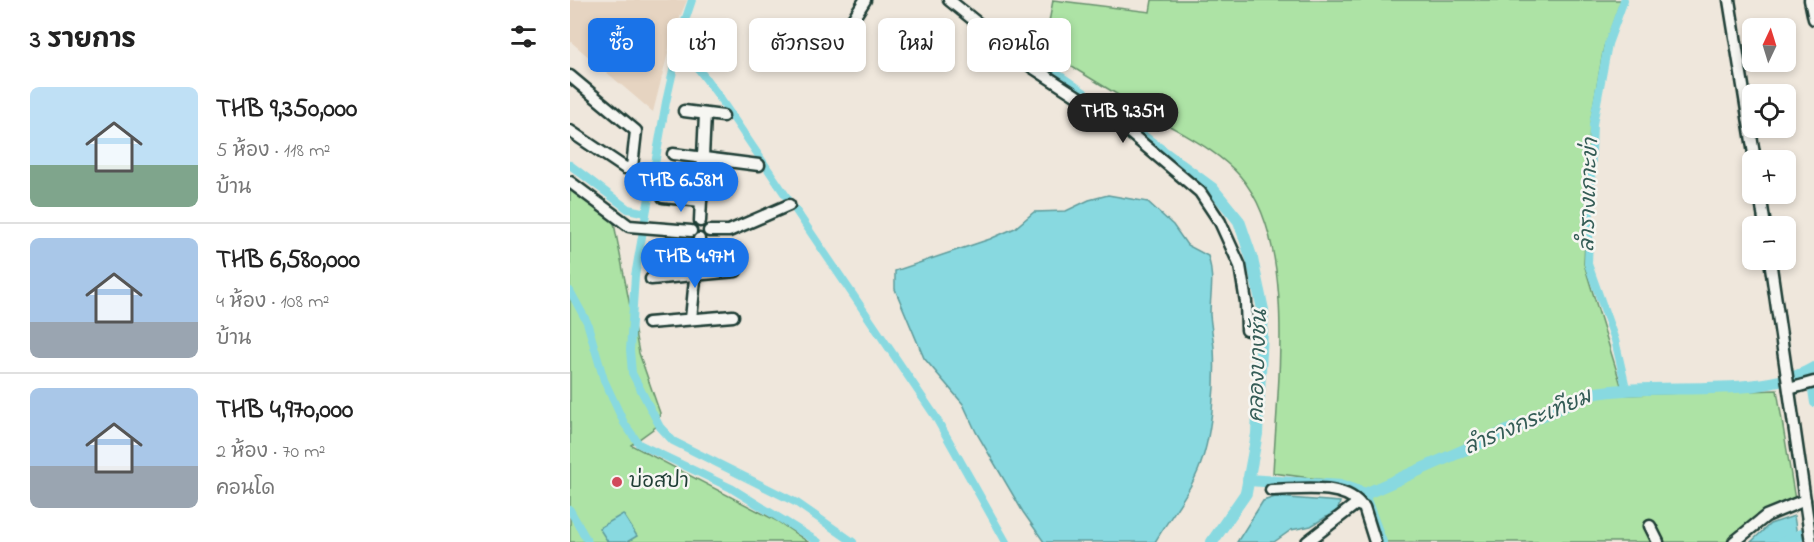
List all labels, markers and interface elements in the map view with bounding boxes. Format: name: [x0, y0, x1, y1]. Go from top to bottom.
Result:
chip: ซื้อ: [588, 18, 655, 72]
chip: เช่า: [667, 18, 737, 72]
chip: ตัวกรอง: [749, 18, 866, 72]
chip: ใหม่: [878, 18, 955, 72]
chip: คอนโด: [967, 18, 1071, 72]
north arrow: [1742, 18, 1796, 72]
map controls: [1742, 18, 1796, 270]
icon: filters: [507, 20, 540, 53]
text: 3 รายการ: [30, 22, 136, 60]
button: locate: [1742, 84, 1796, 138]
text: THB 9,350,000: [216, 91, 357, 129]
pin: THB 9.35M: [1054, 93, 1192, 144]
text: THB 9.35M: [1081, 98, 1165, 127]
icon: home: [78, 111, 150, 183]
water label: ลำรางเกาะข่า: [1573, 136, 1607, 252]
text: 5 ห้อง · 118 m²: [216, 137, 330, 166]
button: +: [1742, 150, 1796, 204]
pin: THB 6.58M: [612, 162, 750, 213]
text: THB 6.58M: [638, 167, 724, 196]
text: บ้าน: [216, 174, 251, 203]
button: −: [1742, 216, 1796, 270]
pin: THB 4.97M: [626, 238, 764, 289]
text: THB 6,580,000: [216, 242, 360, 280]
text: THB 4.97M: [655, 243, 735, 272]
icon: home: [78, 262, 150, 334]
text: 4 ห้อง · 108 m²: [216, 288, 329, 317]
water label: คลองบางชัน: [1242, 308, 1276, 423]
text: บ้าน: [216, 325, 251, 354]
water label: ลำรางกระเทียม: [1459, 382, 1599, 463]
text: THB 4,970,000: [216, 392, 353, 430]
icon: home: [78, 412, 150, 484]
text: 2 ห้อง · 70 m²: [216, 438, 326, 467]
place label: บ่อสปา: [629, 467, 689, 497]
text: คอนโด: [216, 475, 275, 504]
marker: บ่อสปา: [610, 475, 624, 489]

